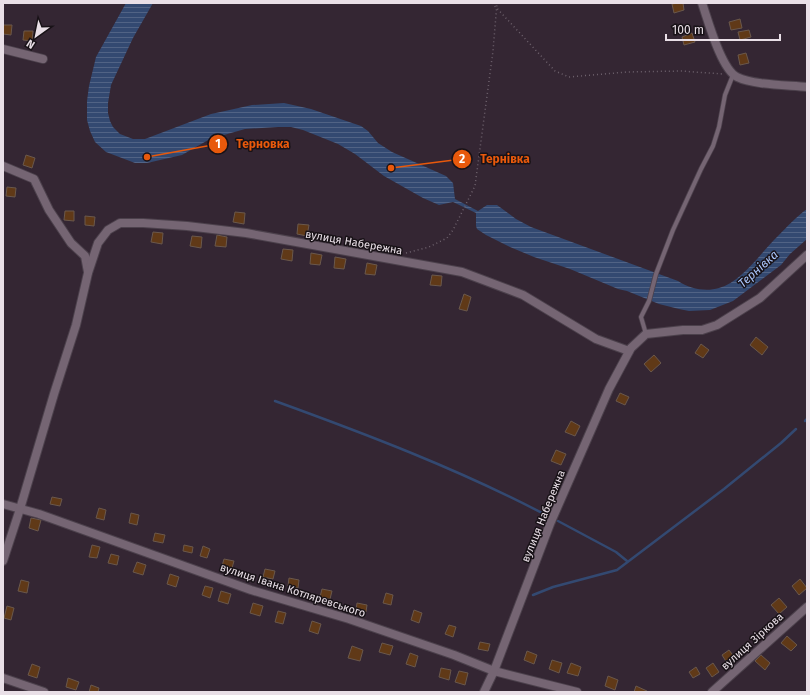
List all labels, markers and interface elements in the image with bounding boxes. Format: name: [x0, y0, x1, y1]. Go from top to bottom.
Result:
north arrow: [16, 16, 56, 56]
scale bar: [666, 16, 780, 42]
text: 100 m: [672, 23, 704, 37]
text: N: [24, 37, 37, 51]
callout: Терновка: [208, 132, 298, 156]
text: 1: [215, 137, 221, 151]
text: Терновка: [236, 137, 290, 151]
callout: Тернівка: [452, 147, 538, 171]
text: 2: [459, 152, 465, 166]
text: Тернівка: [480, 152, 530, 166]
street label: вулиця Набережна: [304, 228, 403, 257]
water label: Тернівка: [735, 247, 781, 290]
street label: вулиця Набережна: [519, 468, 568, 564]
street label: вулиця Івана Котляревського: [218, 561, 367, 620]
street label: вулиця Зіркова: [719, 610, 786, 673]

